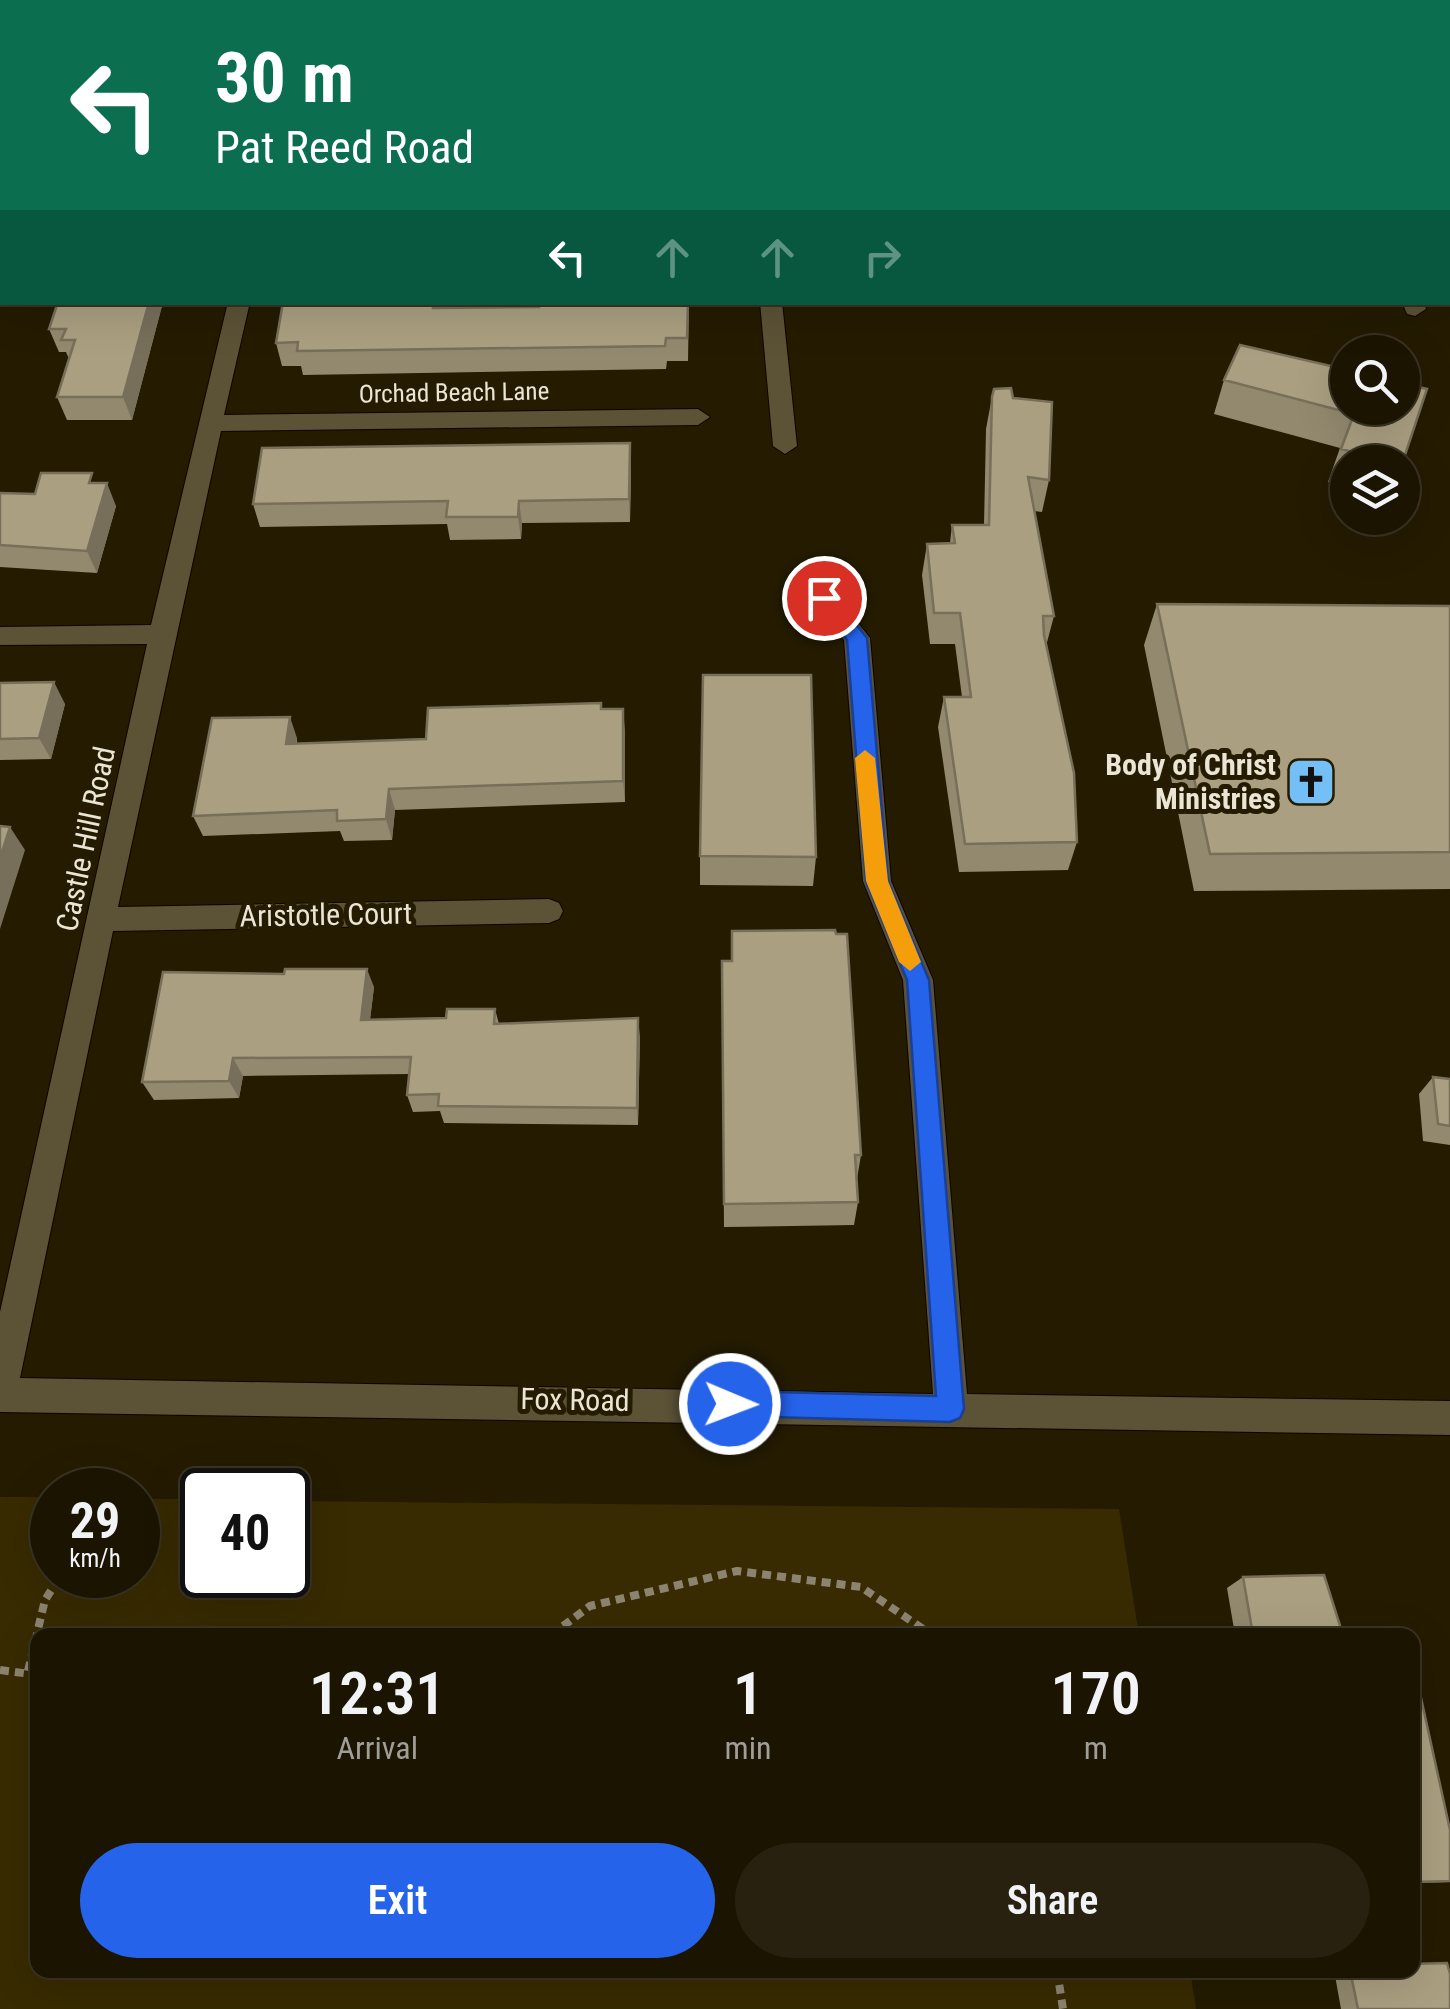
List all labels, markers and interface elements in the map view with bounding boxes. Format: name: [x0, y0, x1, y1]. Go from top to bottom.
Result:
text: 30 m: [215, 37, 354, 119]
icon: left: [50, 40, 180, 170]
text: Pat Reed Road: [215, 121, 474, 174]
icon: left: [540, 230, 595, 285]
icon: ahead: [645, 230, 700, 285]
icon: ahead: [750, 230, 805, 285]
icon: right: [855, 230, 910, 285]
map controls: [1330, 335, 1420, 535]
button: search: [1330, 335, 1420, 425]
street label: Orchad Beach Lane: [358, 376, 550, 409]
button: layers: [1330, 445, 1420, 535]
pin: [782, 556, 867, 641]
icon: arrive: [797, 571, 852, 626]
street label: Castle Hill Road: [49, 743, 122, 935]
place label: Body of Christ Ministries: [1105, 747, 1276, 816]
church icon: Body of Christ Ministries: [1285, 756, 1337, 808]
street label: Aristotle Court: [239, 895, 413, 934]
position arrow: [678, 1352, 782, 1456]
street label: Fox Road: [520, 1381, 630, 1418]
speed limit sign: 40: [180, 1468, 310, 1598]
text: 29: [70, 1492, 120, 1550]
text: km/h: [69, 1544, 121, 1573]
text: 12:31: [309, 1658, 446, 1729]
text: 1: [733, 1658, 763, 1729]
text: 170: [1050, 1658, 1141, 1729]
text: Arrival: [337, 1729, 418, 1767]
text: min: [725, 1729, 771, 1767]
text: m: [1084, 1729, 1108, 1767]
button: Exit: [80, 1843, 715, 1958]
button: Share: [735, 1843, 1370, 1958]

